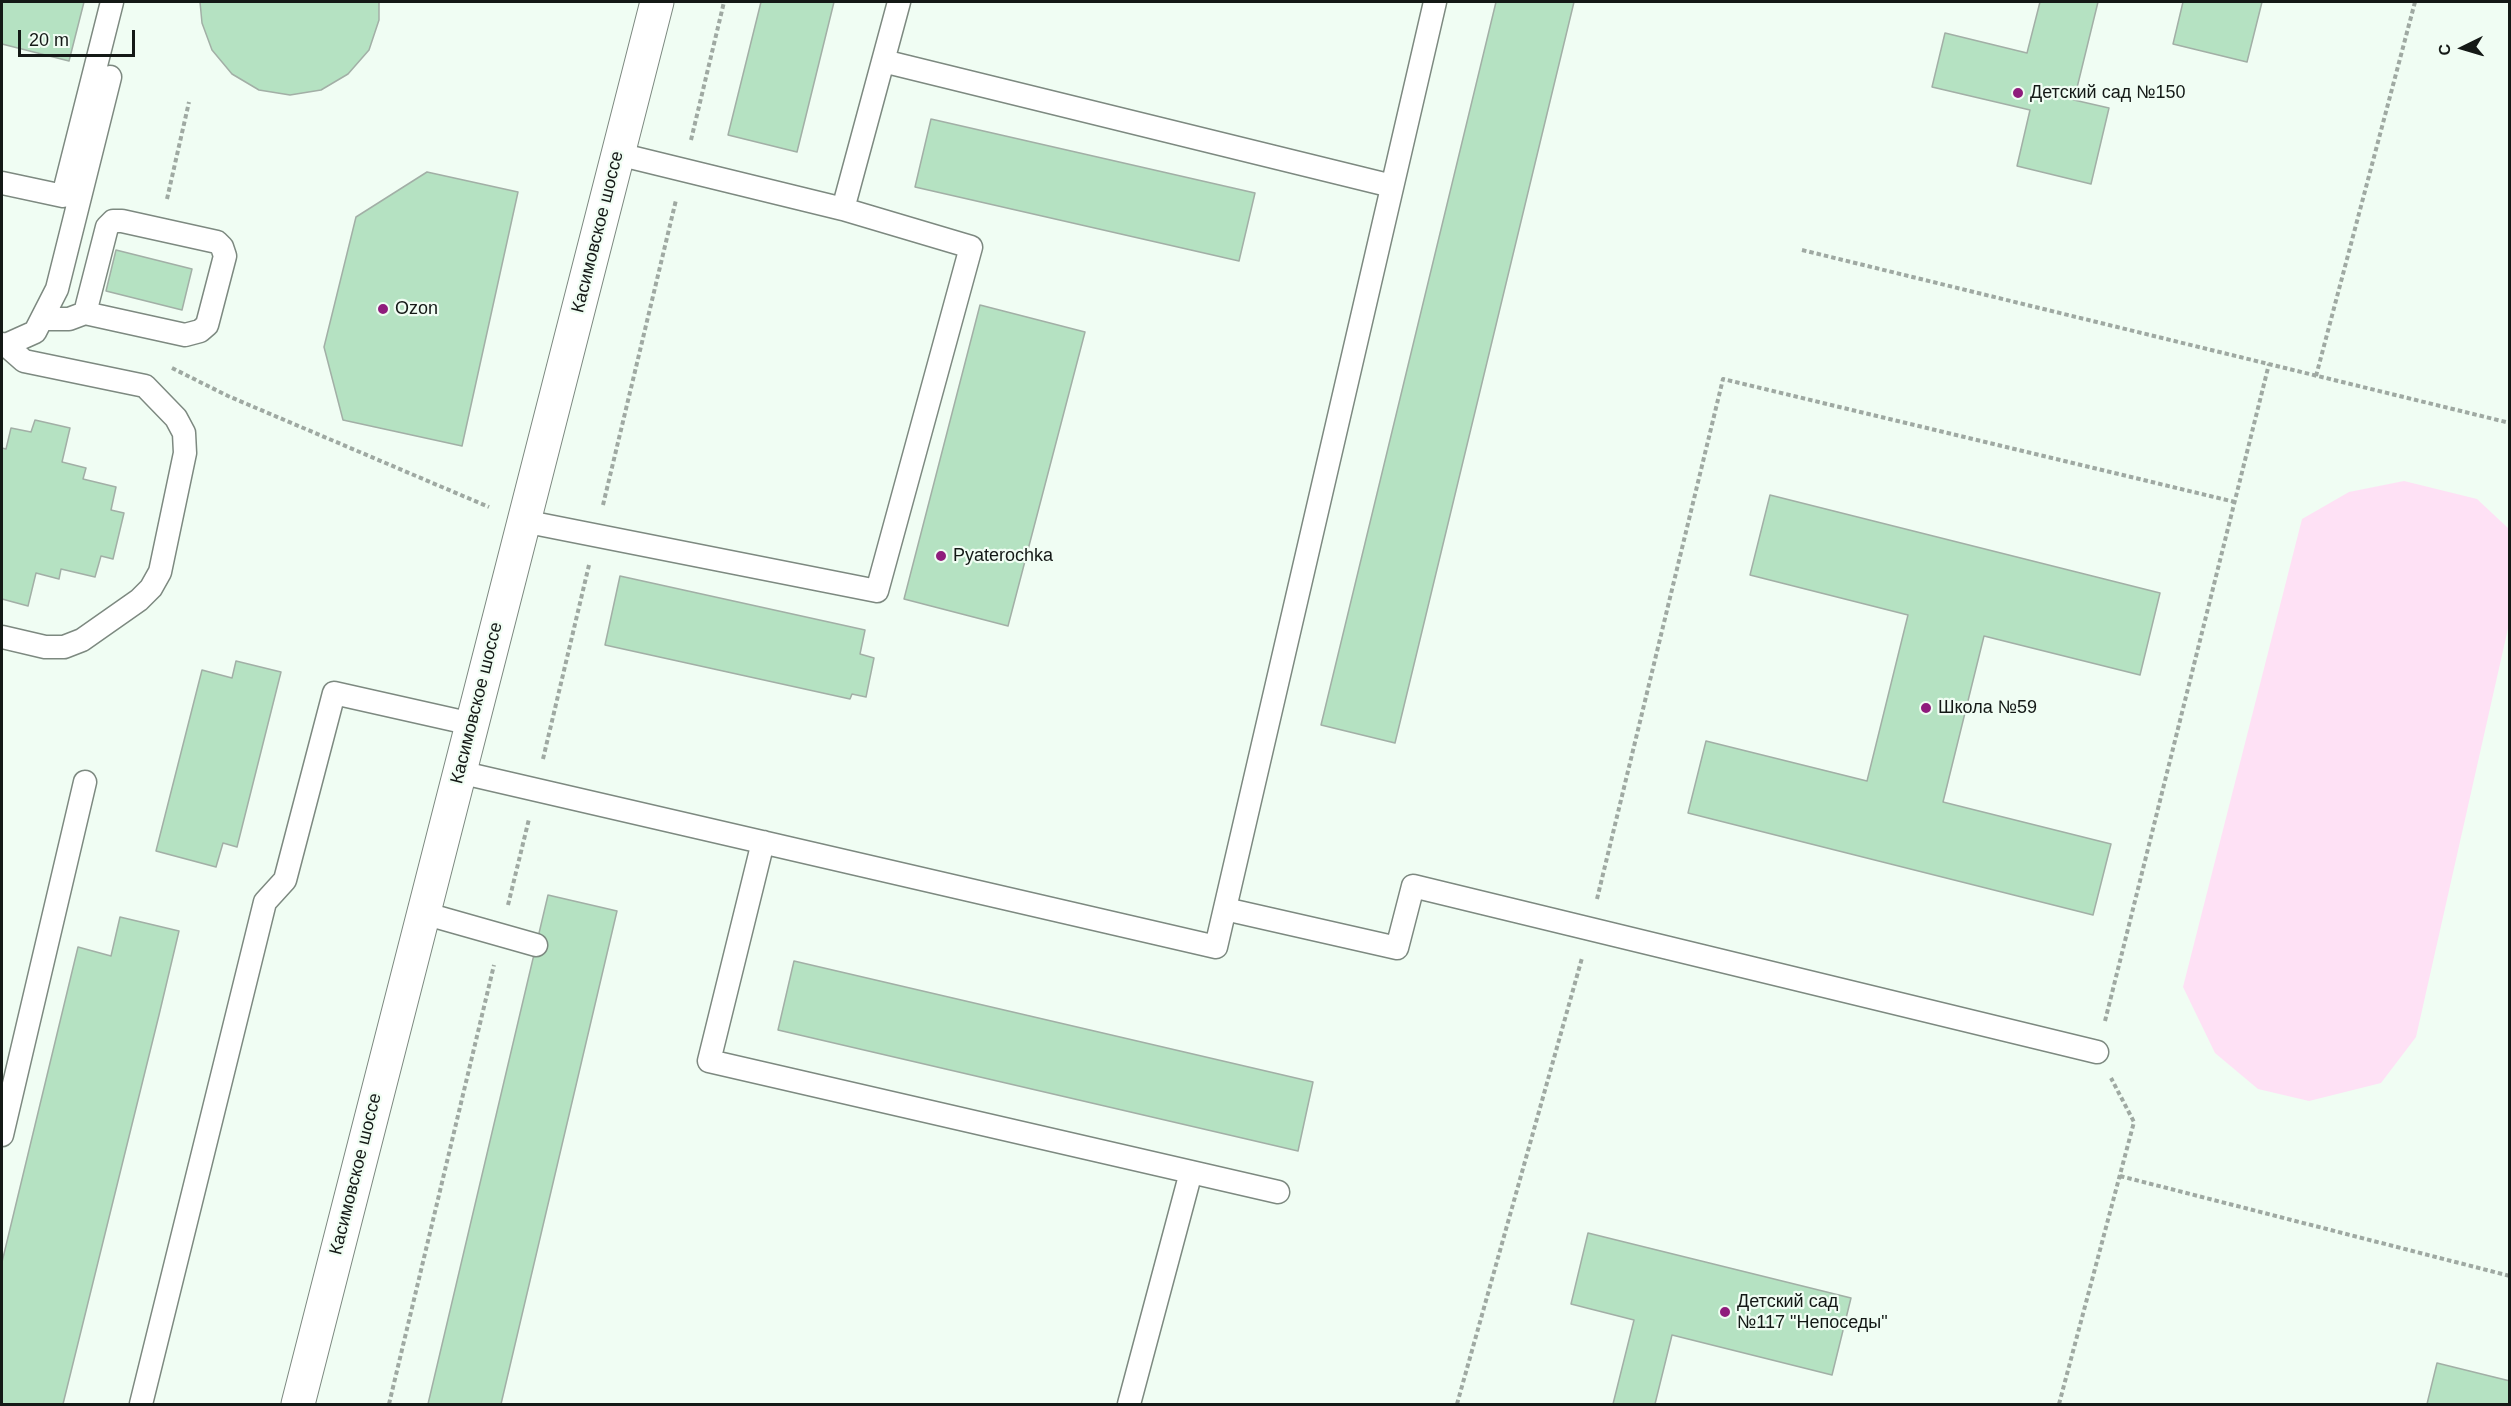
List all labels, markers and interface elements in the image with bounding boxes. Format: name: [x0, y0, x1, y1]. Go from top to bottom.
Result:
scale bar: [21, 18, 138, 56]
north arrow: [2433, 18, 2493, 78]
text: 20 m: [29, 30, 69, 50]
text: С: [2436, 43, 2454, 56]
place label: Детский сад №150: [2030, 82, 2185, 104]
marker: Детский сад №150: [2011, 86, 2025, 100]
street label: Касимовское шоссе: [567, 149, 629, 315]
place label: Ozon: [395, 298, 438, 320]
marker: Ozon: [376, 302, 390, 316]
place label: Pyaterochka: [953, 545, 1053, 567]
marker: Pyaterochka: [934, 549, 948, 563]
street label: Касимовское шоссе: [446, 620, 508, 786]
place label: Школа №59: [1938, 697, 2037, 719]
marker: Школа №59: [1919, 701, 1933, 715]
street label: Касимовское шоссе: [325, 1091, 387, 1257]
place label: Детский сад №117 "Непоседы": [1737, 1291, 1888, 1334]
marker: Детский сад №117 "Непоседы": [1718, 1305, 1732, 1319]

